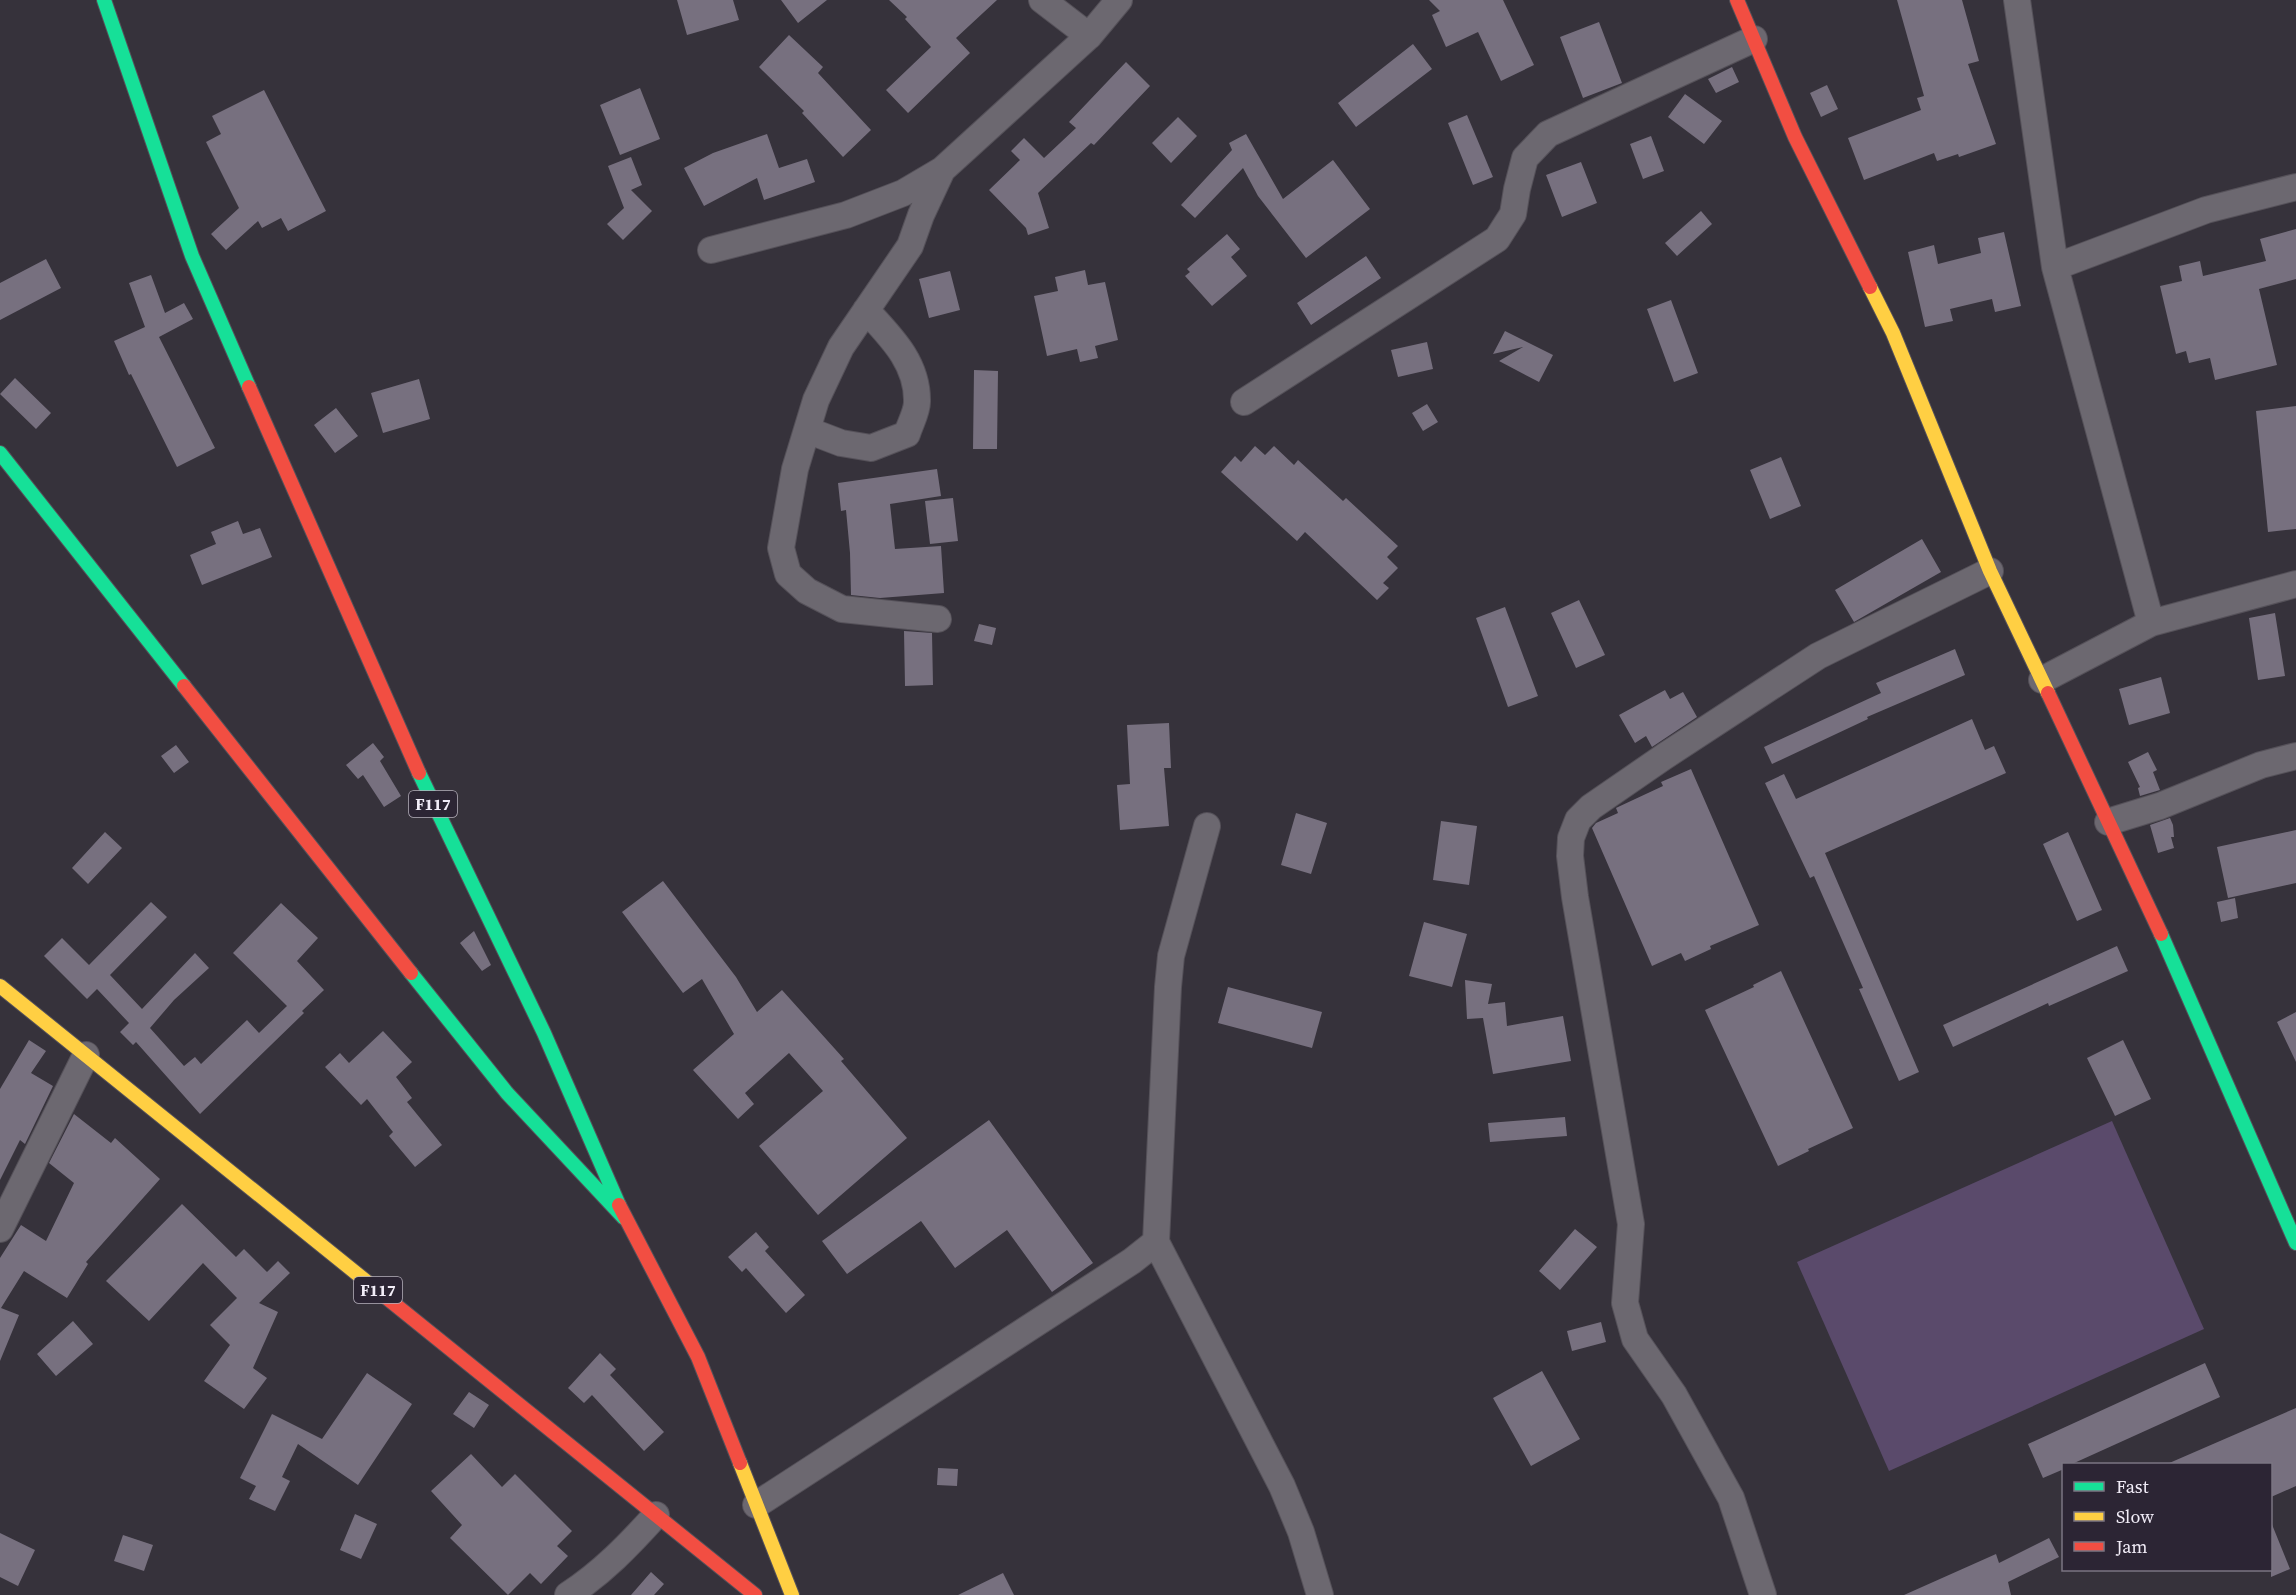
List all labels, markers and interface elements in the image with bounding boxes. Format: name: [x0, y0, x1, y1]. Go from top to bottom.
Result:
road number: F117: [409, 791, 457, 817]
road number: F117: [354, 1277, 402, 1303]
legend: [2062, 1463, 2272, 1571]
text: Fast: [2116, 1474, 2149, 1499]
text: Slow: [2116, 1504, 2154, 1529]
text: Jam: [2115, 1534, 2148, 1559]

